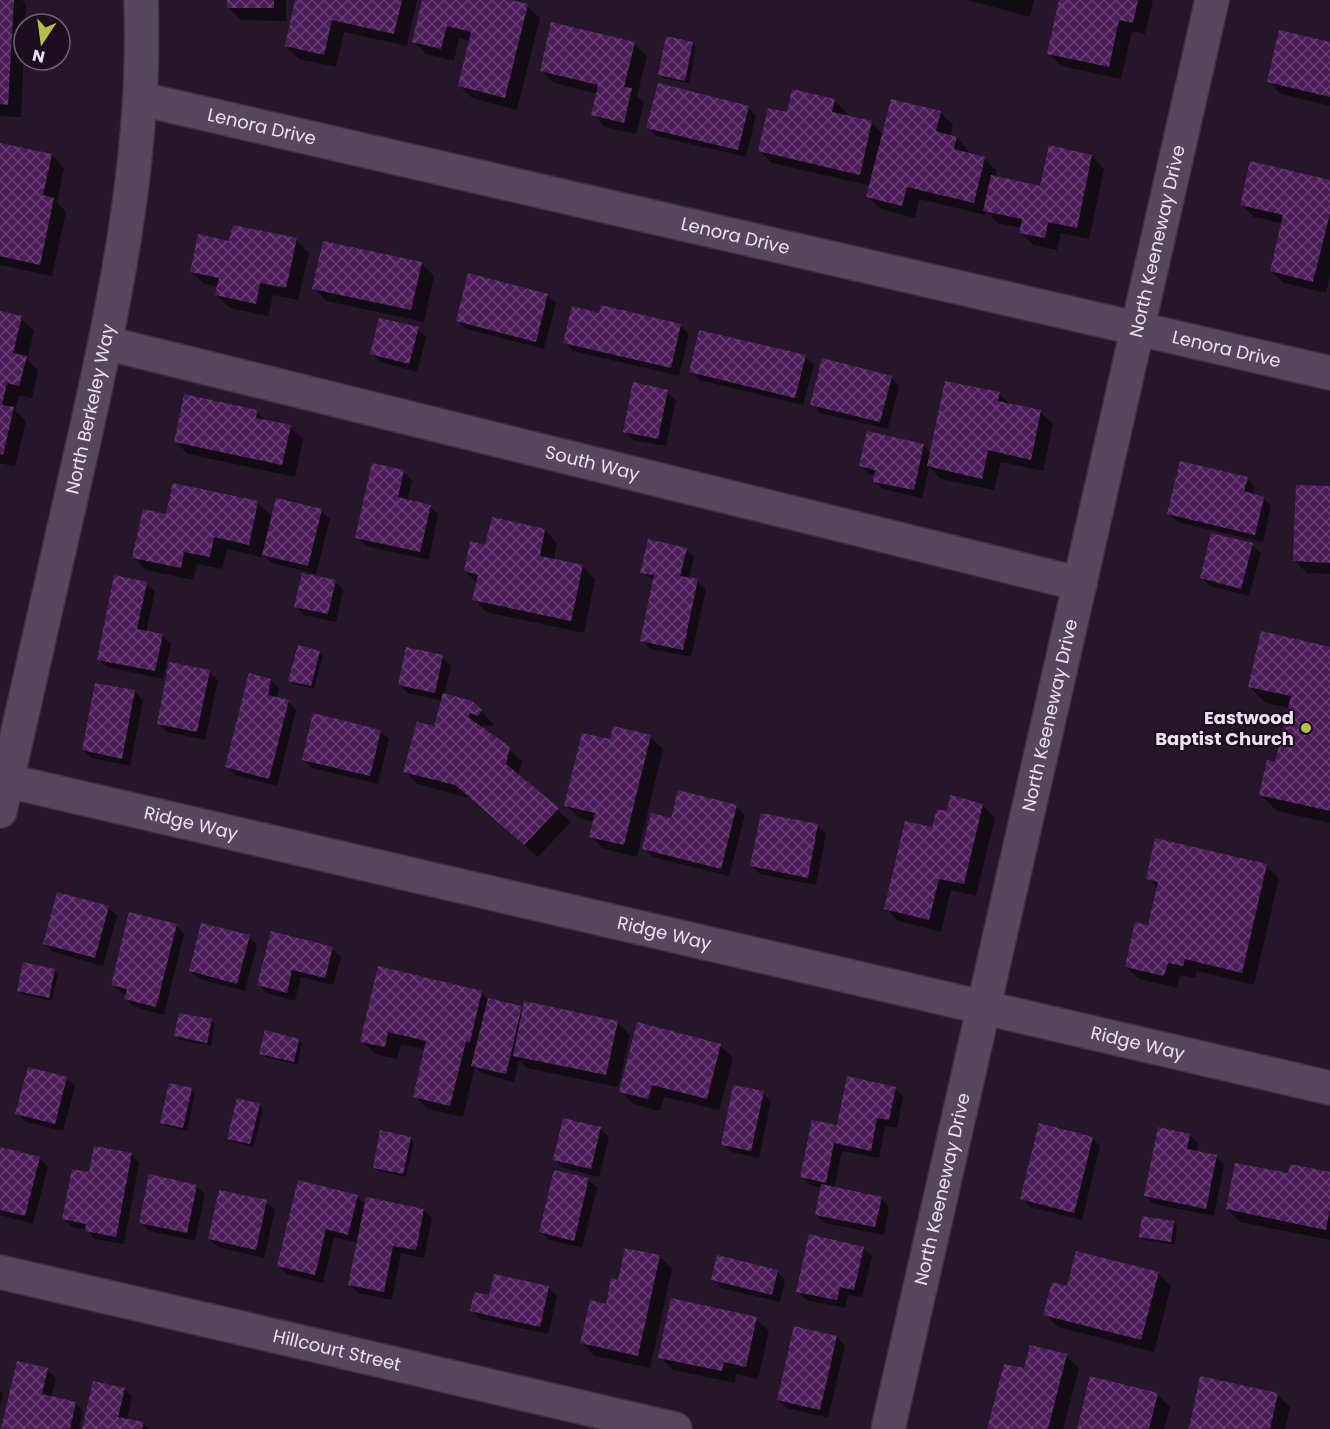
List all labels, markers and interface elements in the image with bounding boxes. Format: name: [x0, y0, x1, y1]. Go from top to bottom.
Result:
north arrow: [12, 12, 72, 72]
text: N: [30, 44, 47, 69]
street label: Lenora Drive: [205, 102, 319, 151]
street label: North Keeneway Drive: [1123, 142, 1191, 340]
street label: Lenora Drive: [679, 211, 792, 260]
street label: North Berkeley Way: [59, 322, 120, 496]
street label: Lenora Drive: [1170, 324, 1283, 373]
street label: South Way: [543, 439, 642, 487]
street label: North Keeneway Drive: [1015, 616, 1083, 814]
place label: Eastwood Baptist Church: [1155, 705, 1294, 751]
marker: Eastwood Baptist Church: [1299, 721, 1313, 735]
street label: Ridge Way: [142, 800, 240, 846]
street label: Ridge Way: [615, 910, 714, 956]
street label: Ridge Way: [1088, 1020, 1187, 1066]
street label: North Keeneway Drive: [908, 1090, 976, 1288]
street label: Hillcourt Street: [271, 1323, 404, 1377]

